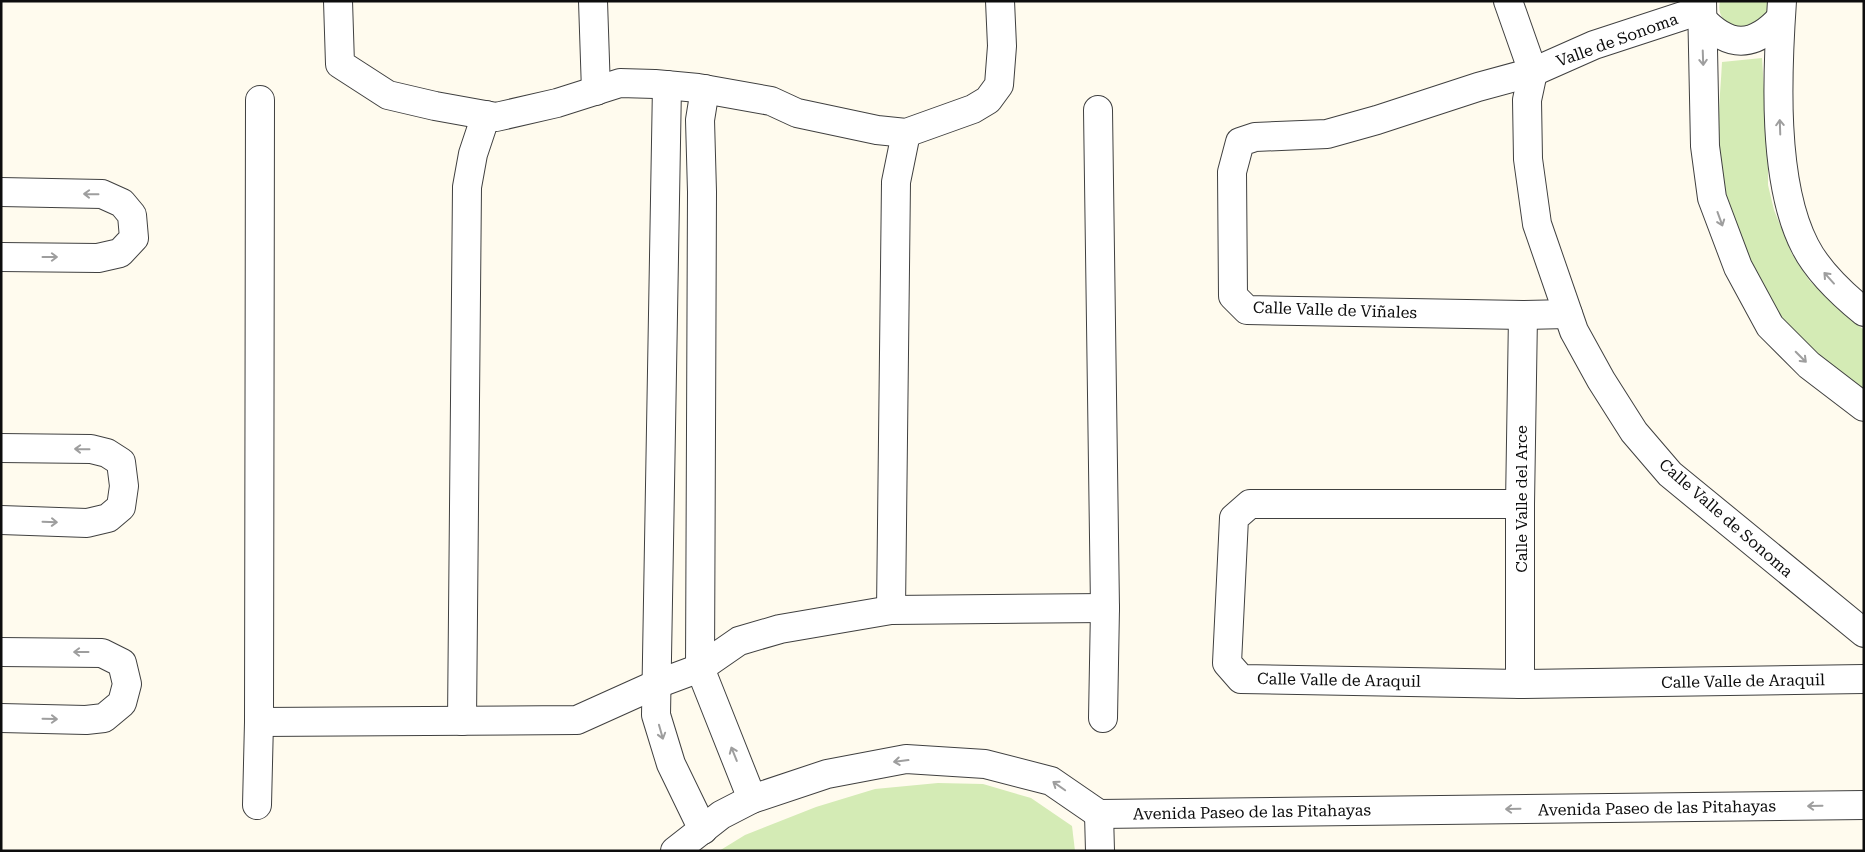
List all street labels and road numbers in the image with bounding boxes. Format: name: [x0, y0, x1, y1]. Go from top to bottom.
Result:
street label: Valle de Sonoma: [1554, 9, 1681, 71]
street label: Calle Valle de Viñales: [1253, 298, 1418, 322]
street label: Calle Valle del Arce: [1512, 425, 1531, 573]
street label: Calle Valle de Sonoma: [1655, 455, 1797, 581]
street label: Calle Valle de Araquil: [1257, 669, 1421, 691]
street label: Calle Valle de Araquil: [1661, 670, 1825, 692]
street label: Avenida Paseo de las Pitahayas: [1538, 796, 1777, 820]
street label: Avenida Paseo de las Pitahayas: [1133, 800, 1372, 824]

